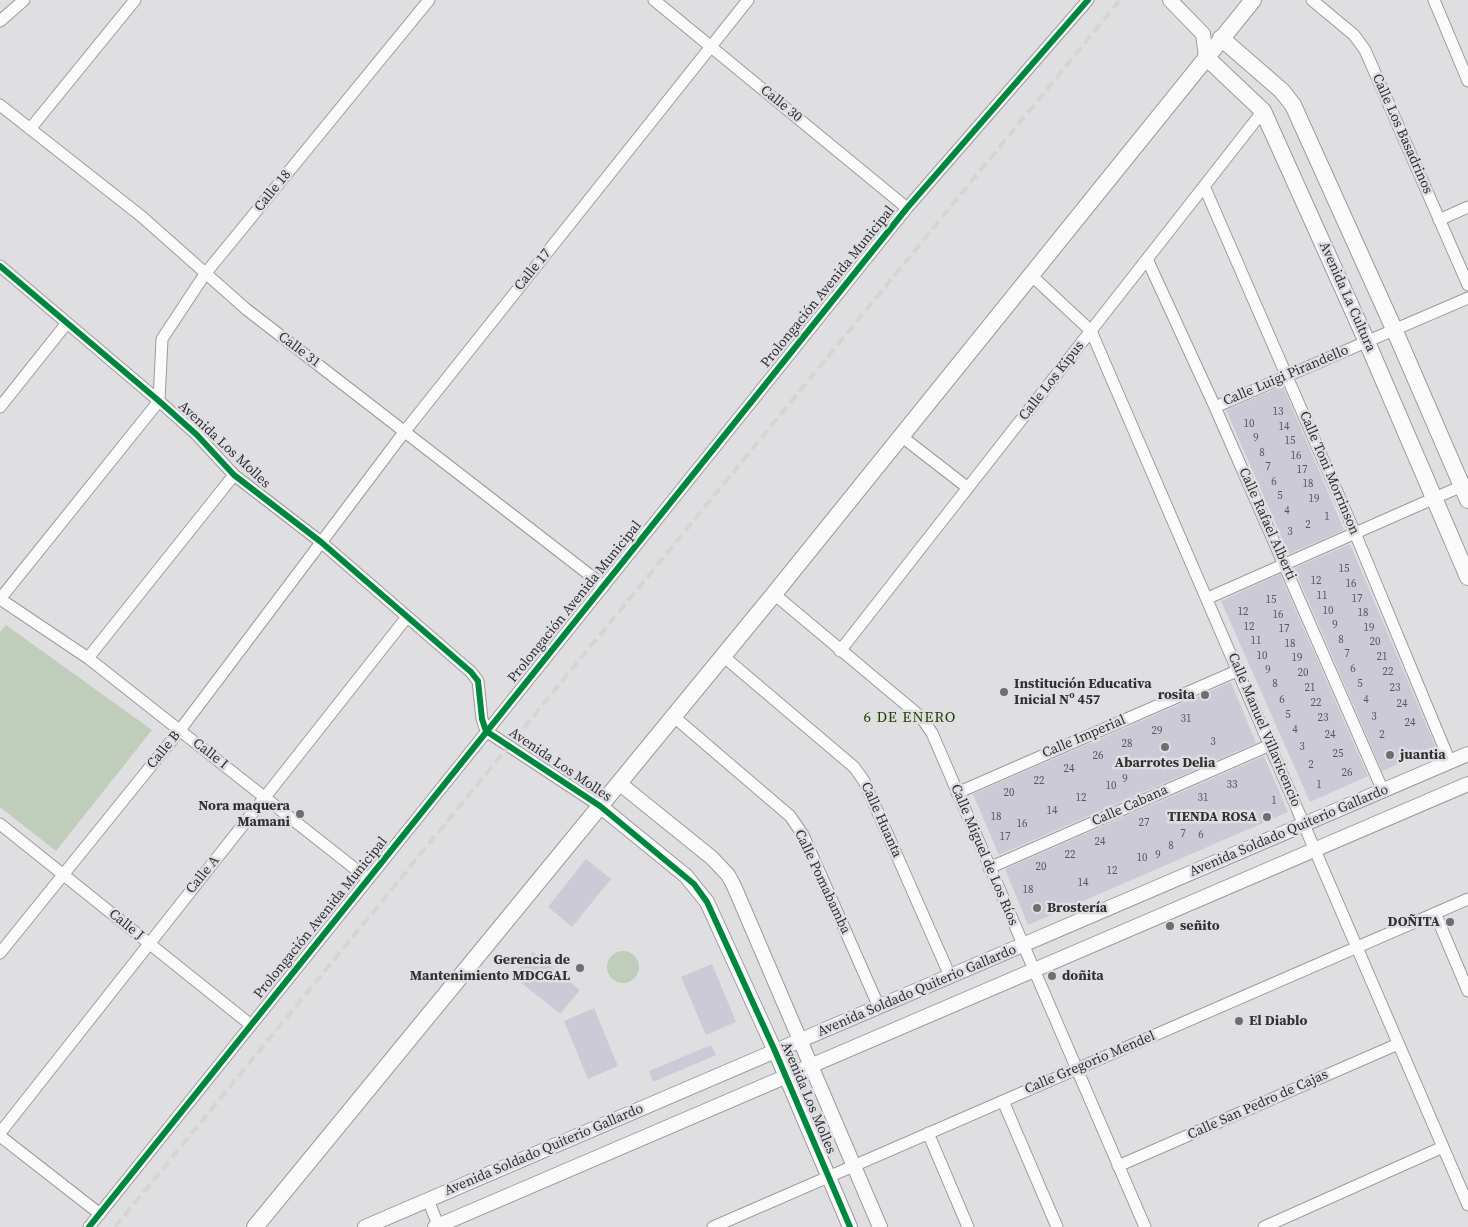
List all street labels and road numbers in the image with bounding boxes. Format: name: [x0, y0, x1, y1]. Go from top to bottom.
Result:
street label: Calle Los Basadrinos: [1368, 71, 1436, 197]
street label: Calle 30: [757, 82, 805, 126]
street label: Calle 18: [251, 167, 295, 215]
street label: Prolongación Avenida Municipal: [758, 203, 898, 371]
street label: Avenida La Cultura: [1315, 239, 1379, 355]
street label: Calle 17: [511, 246, 555, 294]
street label: Calle 31: [274, 329, 324, 371]
street label: Calle Los Kipus: [1016, 338, 1088, 424]
street label: Calle Luigi Pirandello: [1221, 342, 1351, 410]
street label: Avenida Los Molles: [174, 398, 274, 492]
street label: Calle Toni Morrinson: [1295, 409, 1363, 537]
street label: Calle Rafael Alberti: [1235, 465, 1299, 583]
street label: Prolongación Avenida Municipal: [505, 518, 645, 686]
street label: Calle Manuel Villavicencio: [1224, 650, 1304, 810]
street label: Calle Imperial: [1040, 712, 1128, 762]
street label: Avenida Los Molles: [506, 724, 614, 806]
street label: Calle B: [144, 728, 184, 772]
street label: Calle I: [189, 735, 231, 773]
street label: Calle Huanta: [857, 780, 905, 860]
street label: Avenida Soldado Quiterio Gallardo: [1187, 781, 1391, 881]
street label: Calle Miguel de Los Ríos: [947, 782, 1021, 928]
street label: Calle Cabana: [1089, 782, 1171, 830]
street label: Calle Pomabamba: [790, 827, 854, 937]
street label: Prolongación Avenida Municipal: [251, 834, 391, 1002]
street label: Calle A: [183, 853, 223, 897]
street label: Calle J: [105, 906, 147, 944]
street label: Avenida Soldado Quiterio Gallardo: [815, 941, 1019, 1041]
street label: Calle Gregorio Mendel: [1022, 1028, 1158, 1098]
street label: Avenida Los Molles: [777, 1039, 839, 1157]
street label: Calle San Pedro de Cajas: [1185, 1066, 1331, 1144]
street label: Avenida Soldado Quiterio Gallardo: [442, 1100, 646, 1200]

